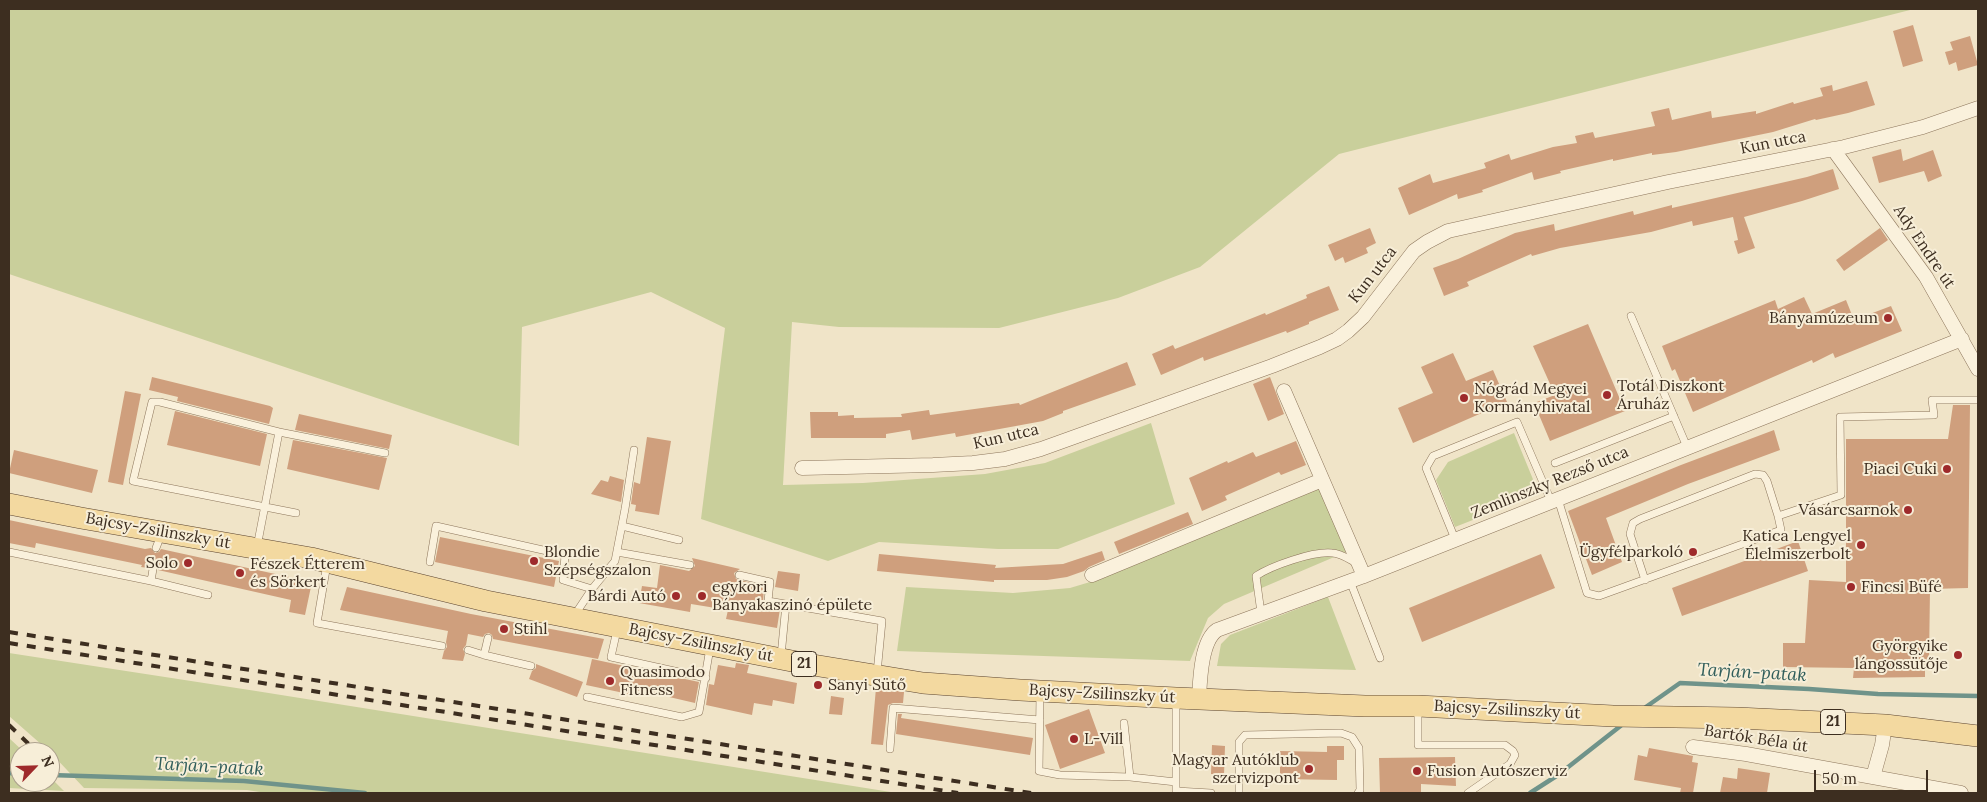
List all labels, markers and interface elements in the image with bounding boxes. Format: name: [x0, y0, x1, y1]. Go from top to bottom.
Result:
street label: Kun utca: [1738, 127, 1808, 159]
street label: Ady Endre út: [1889, 201, 1959, 293]
street label: Kun utca: [1345, 243, 1401, 307]
place label: Bányamúzeum: [1769, 308, 1878, 328]
marker: Bányamúzeum: [1882, 312, 1894, 324]
place label: Totál Diszkont Áruház: [1617, 376, 1724, 414]
place label: Nógrád Megyei Kormányhivatal: [1474, 379, 1590, 417]
marker: Totál Diszkont Áruház: [1601, 389, 1613, 401]
marker: Nógrád Megyei Kormányhivatal: [1458, 392, 1470, 404]
street label: Kun utca: [971, 420, 1041, 454]
street label: Zemlinszky Rezső utca: [1468, 443, 1632, 523]
place label: Piaci Cuki: [1864, 459, 1937, 479]
marker: Piaci Cuki: [1941, 463, 1953, 475]
place label: Vásárcsarnok: [1798, 500, 1898, 520]
marker: Vásárcsarnok: [1902, 504, 1914, 516]
street label: Bajcsy-Zsilinszky út: [84, 509, 232, 553]
place label: Katica Lengyel Élelmiszerbolt: [1742, 526, 1851, 564]
marker: Katica Lengyel Élelmiszerbolt: [1855, 539, 1867, 551]
place label: Blondie Szépségszalon: [544, 542, 652, 580]
place label: Ügyfélparkoló: [1579, 542, 1683, 562]
marker: Ügyfélparkoló: [1687, 546, 1699, 558]
place label: Solo: [146, 553, 178, 573]
place label: Fészek Étterem és Sörkert: [250, 554, 365, 592]
marker: Blondie Szépségszalon: [528, 555, 540, 567]
marker: Solo: [182, 557, 194, 569]
marker: Fészek Étterem és Sörkert: [234, 567, 246, 579]
place label: egykori Bányakaszinó épülete: [712, 577, 872, 615]
place label: Fincsi Büfé: [1861, 577, 1942, 597]
marker: Fincsi Büfé: [1845, 581, 1857, 593]
place label: Bárdi Autó: [588, 586, 666, 606]
marker: Bárdi Autó: [670, 590, 682, 602]
marker: egykori Bányakaszinó épülete: [696, 590, 708, 602]
place label: Stihl: [514, 619, 548, 639]
street label: Bajcsy-Zsilinszky út: [627, 620, 775, 666]
marker: Stihl: [498, 623, 510, 635]
place label: Györgyike lángossütője: [1855, 636, 1948, 674]
marker: Györgyike lángossütője: [1952, 649, 1964, 661]
road number: 21: [792, 652, 816, 676]
water label: Tarján-patak: [1697, 659, 1807, 687]
place label: Quasimodo Fitness: [620, 662, 705, 700]
marker: Quasimodo Fitness: [604, 675, 616, 687]
place label: Sanyi Sütő: [828, 675, 906, 695]
marker: Sanyi Sütő: [812, 679, 824, 691]
street label: Bajcsy-Zsilinszky út: [1028, 681, 1176, 707]
street label: Bajcsy-Zsilinszky út: [1433, 697, 1581, 723]
road number: 21: [1820, 710, 1846, 734]
street label: Bartók Béla út: [1703, 721, 1809, 757]
place label: L-Vill: [1084, 729, 1123, 749]
marker: L-Vill: [1068, 733, 1080, 745]
north arrow: [10, 742, 60, 792]
place label: Magyar Autóklub szervizpont: [1172, 750, 1299, 788]
text: N: [37, 753, 58, 770]
water label: Tarján-patak: [154, 753, 264, 781]
scale bar: [1817, 760, 1931, 792]
place label: Fusion Autószerviz: [1427, 761, 1567, 781]
marker: Magyar Autóklub szervizpont: [1303, 763, 1315, 775]
marker: Fusion Autószerviz: [1411, 765, 1423, 777]
text: 50 m: [1822, 769, 1857, 788]

